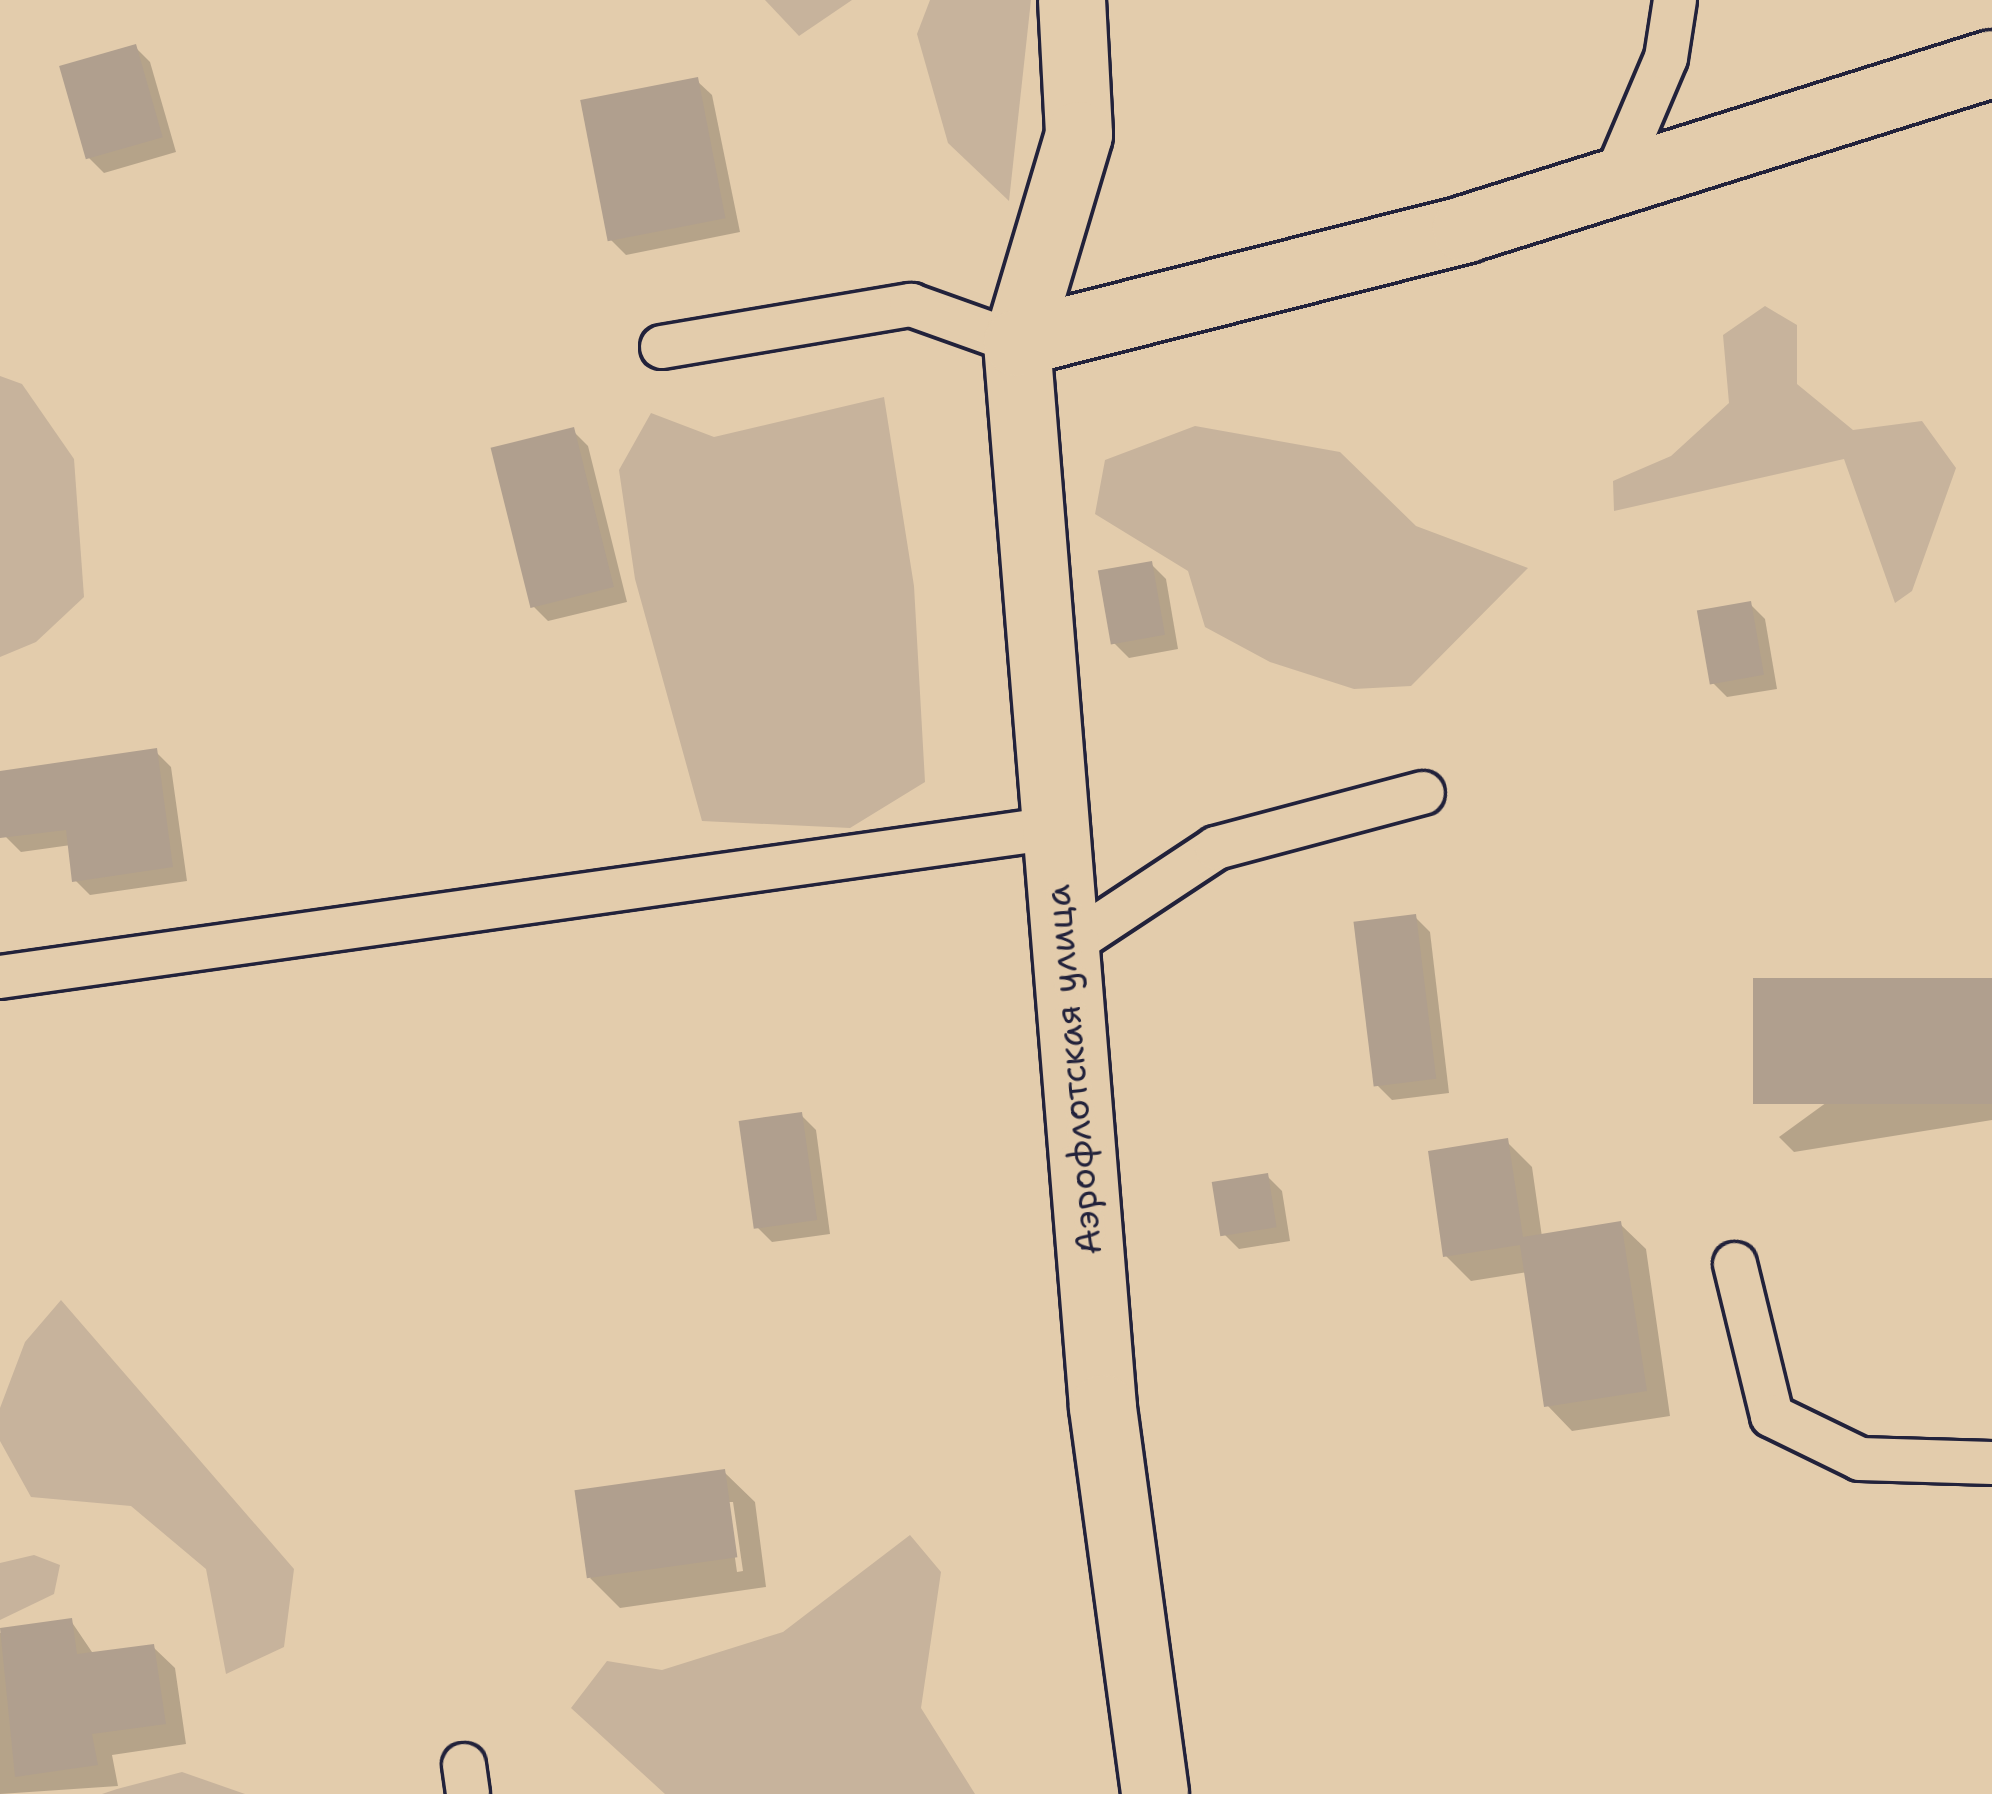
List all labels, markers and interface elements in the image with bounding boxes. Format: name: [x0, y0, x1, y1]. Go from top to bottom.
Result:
street label: Аэрофлотская улица: [1035, 883, 1111, 1257]

